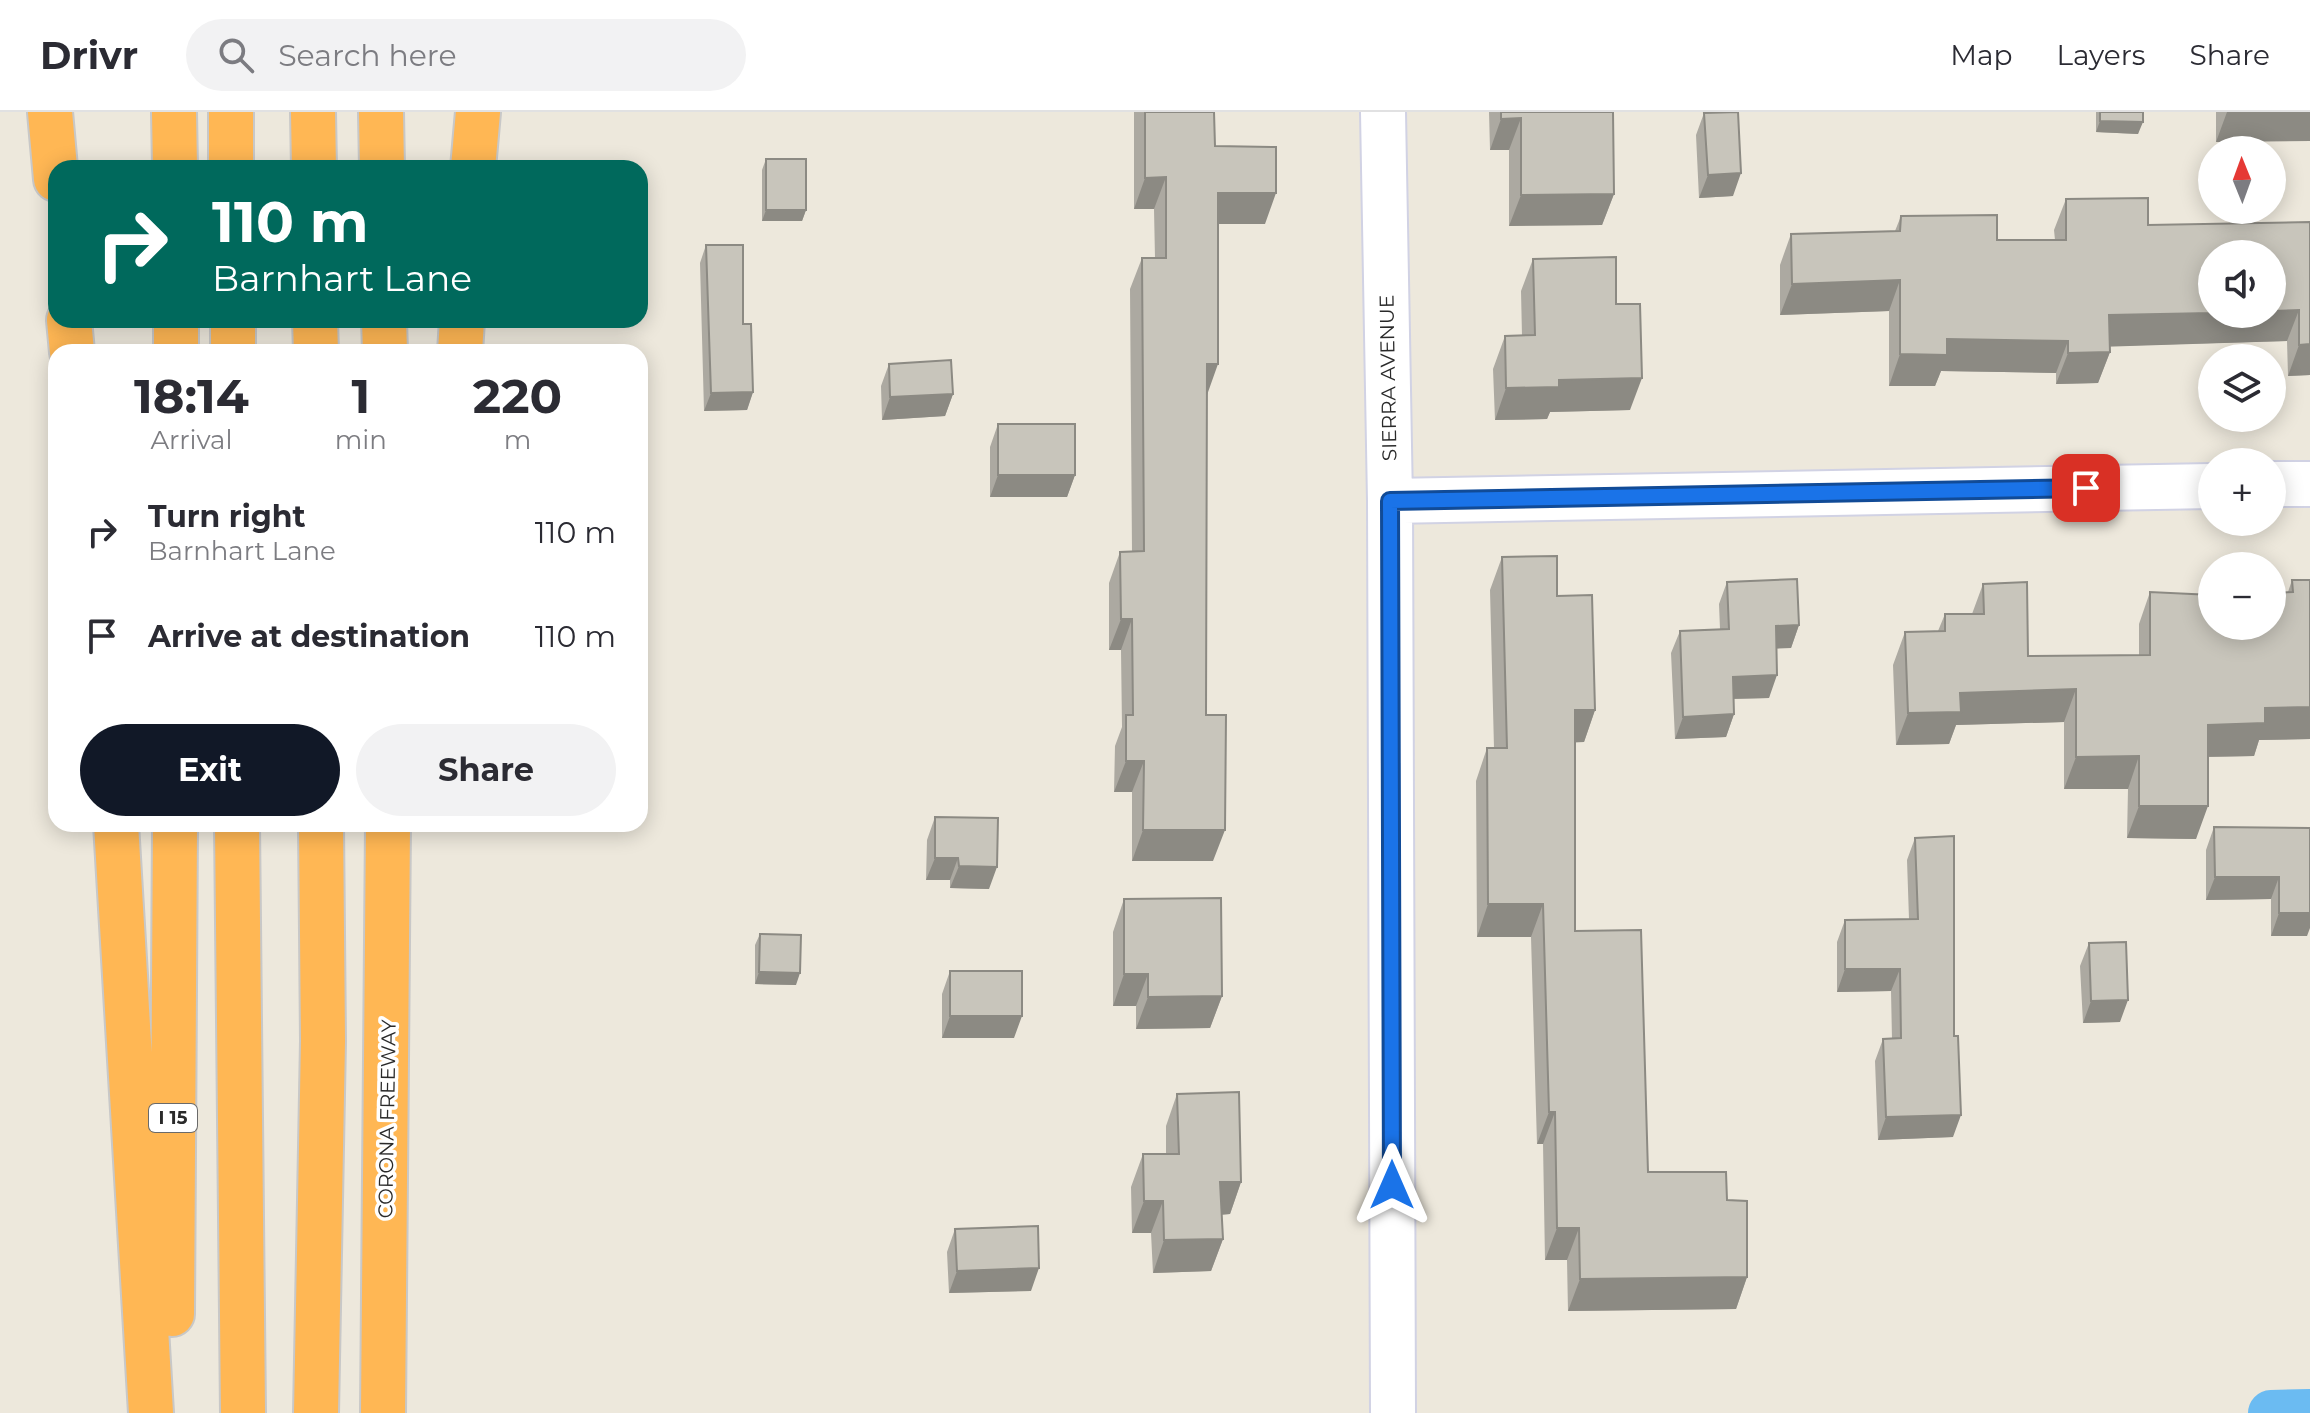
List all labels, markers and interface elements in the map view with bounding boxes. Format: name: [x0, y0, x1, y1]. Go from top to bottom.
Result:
search box: [186, 19, 746, 91]
text: Drivr: [40, 32, 138, 79]
icon: search: [214, 33, 258, 77]
text: Search here: [278, 37, 457, 74]
text: Map: [1950, 38, 2013, 72]
text: Layers: [2057, 38, 2146, 72]
text: Share: [2190, 38, 2270, 72]
north arrow: [2198, 136, 2286, 224]
map controls: [2198, 136, 2286, 640]
text: 110 m: [212, 188, 369, 256]
icon: right: [80, 192, 184, 296]
button: sound: [2198, 240, 2286, 328]
text: Barnhart Lane: [212, 256, 472, 300]
street label: SIERRA AVENUE: [1375, 295, 1401, 461]
button: layers: [2198, 344, 2286, 432]
text: 18:14: [134, 367, 249, 425]
text: 1: [351, 367, 370, 425]
text: 220: [473, 367, 562, 425]
text: Arrival: [150, 424, 232, 456]
text: min: [335, 424, 387, 456]
text: m: [504, 424, 531, 456]
button: +: [2198, 448, 2286, 536]
pin: [2052, 454, 2120, 522]
icon: arrive: [2064, 466, 2108, 510]
text: Turn right: [148, 498, 305, 535]
icon: right: [80, 510, 124, 554]
text: 110 m: [535, 514, 616, 551]
text: Barnhart Lane: [148, 535, 336, 567]
button: −: [2198, 552, 2286, 640]
icon: arrive: [80, 614, 124, 658]
text: Arrive at destination: [148, 618, 470, 655]
text: 110 m: [535, 618, 616, 655]
button: Exit: [80, 724, 340, 816]
button: Share: [356, 724, 616, 816]
street label: CORONA FREEWAY: [373, 1019, 401, 1219]
road number: I 15: [149, 1104, 197, 1132]
position arrow: [1350, 1143, 1434, 1227]

